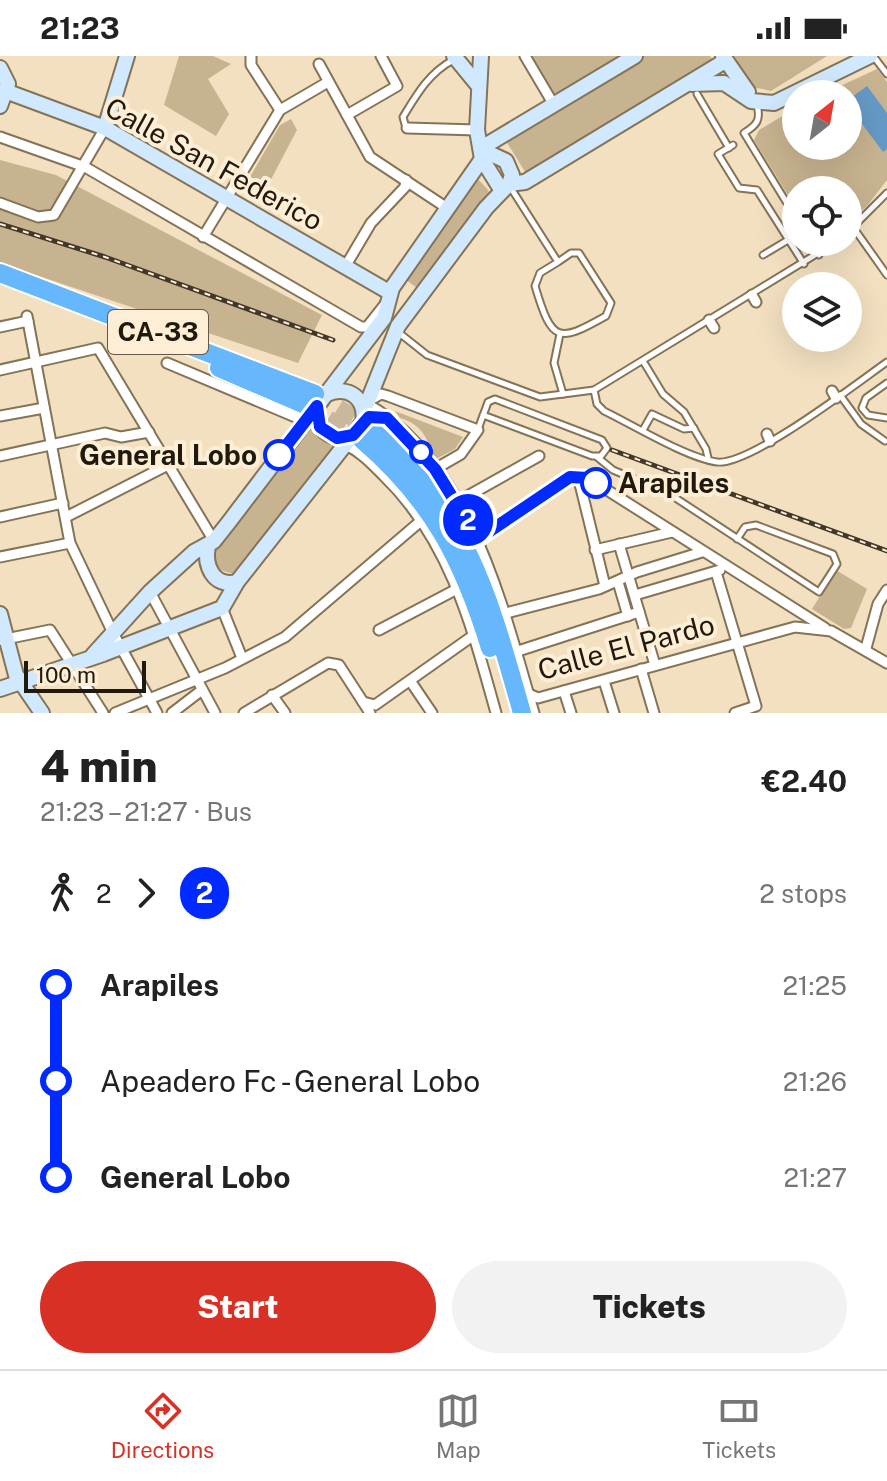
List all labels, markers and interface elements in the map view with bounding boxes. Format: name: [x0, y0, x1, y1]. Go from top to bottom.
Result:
text: 21:23: [40, 10, 120, 46]
north arrow: [782, 80, 862, 160]
map controls: [782, 80, 862, 352]
street label: Calle San Federico: [100, 90, 329, 237]
button: locate: [782, 176, 862, 256]
button: layers: [782, 272, 862, 352]
road number: CA-33: [108, 310, 208, 354]
place label: General Lobo: [79, 438, 257, 471]
marker: General Lobo: [264, 440, 294, 470]
unlabelled marker: [410, 441, 432, 463]
place label: Arapiles: [618, 466, 729, 499]
marker: Arapiles: [581, 468, 611, 498]
line badge: 2: [442, 494, 494, 546]
text: 2: [459, 503, 477, 536]
street label: Calle El Pardo: [534, 607, 718, 686]
scale bar: [24, 657, 146, 693]
text: 100 m: [36, 662, 96, 688]
text: 4 min: [40, 740, 158, 792]
text: €2.40: [761, 763, 847, 799]
text: 21:23 – 21:27 · Bus: [40, 796, 252, 827]
icon: walk: [40, 871, 84, 915]
icon: forward: [124, 871, 168, 915]
text: 2: [196, 876, 213, 909]
text: 2: [96, 878, 112, 909]
text: 2 stops: [759, 878, 847, 909]
text: Arapiles: [100, 967, 219, 1003]
text: 21:25: [782, 970, 847, 1001]
text: Apeadero Fc - General Lobo: [100, 1063, 480, 1099]
text: 21:26: [783, 1066, 847, 1097]
text: General Lobo: [100, 1159, 291, 1195]
text: 21:27: [783, 1162, 847, 1193]
button: Start: [40, 1261, 436, 1353]
button: Tickets: [452, 1261, 847, 1353]
tab: Directions: [111, 1389, 214, 1463]
tab: Map: [436, 1389, 481, 1463]
tab: Tickets: [702, 1389, 776, 1463]

